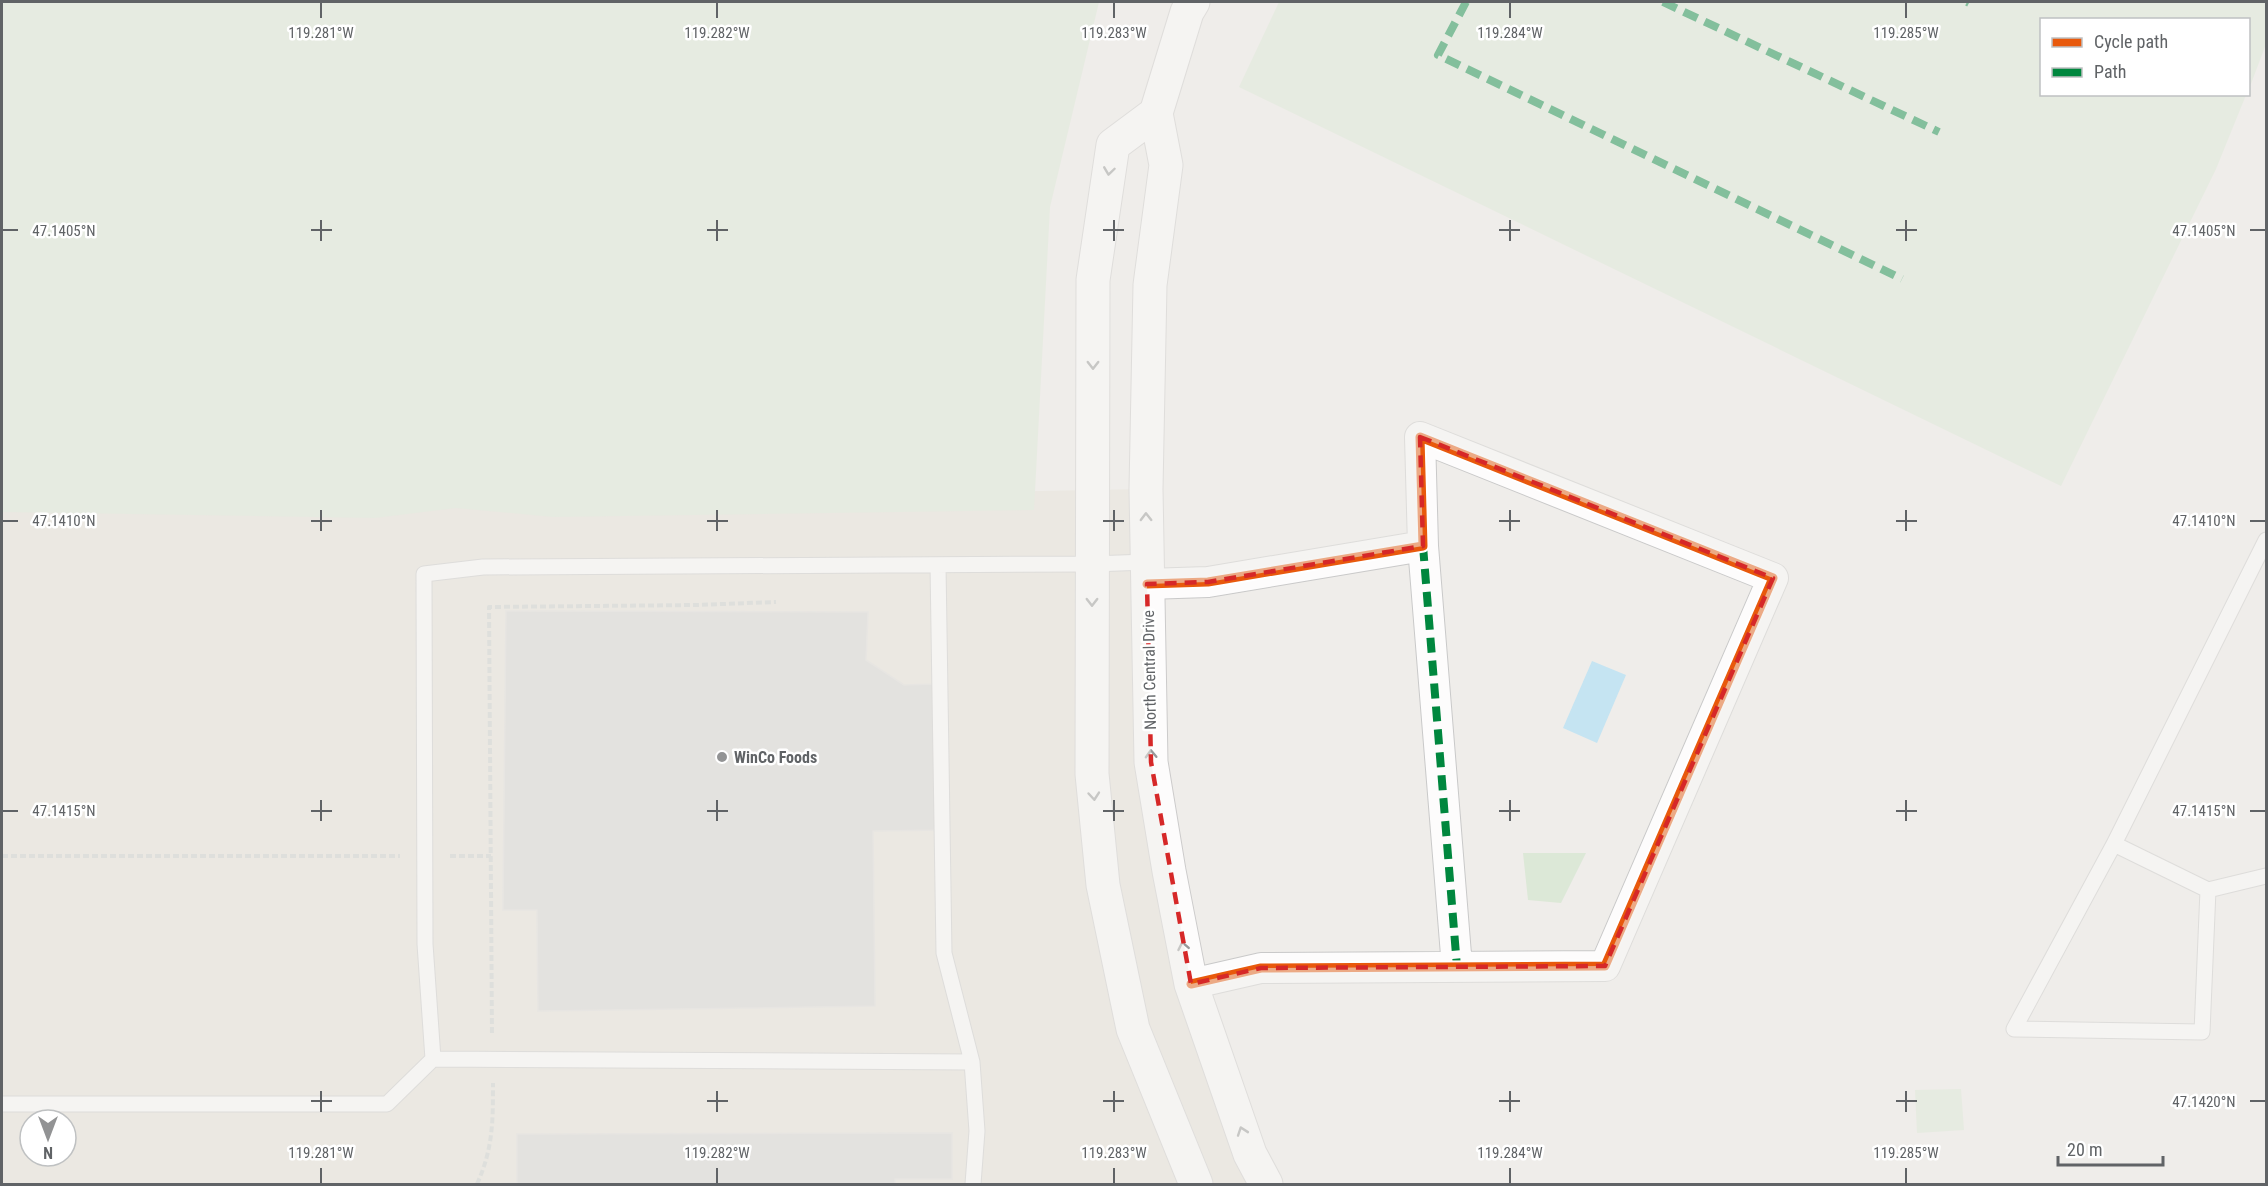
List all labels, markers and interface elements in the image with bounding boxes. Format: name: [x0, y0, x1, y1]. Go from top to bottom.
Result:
legend: [2040, 18, 2250, 96]
text: 119.281°W: [288, 24, 354, 42]
text: 119.282°W: [684, 24, 750, 42]
text: 119.283°W: [1081, 24, 1147, 42]
text: 119.284°W: [1477, 24, 1543, 42]
text: 119.285°W: [1873, 24, 1939, 42]
text: Cycle path: [2094, 31, 2168, 52]
text: Path: [2094, 61, 2127, 82]
one-way arrow: [1104, 166, 1116, 175]
text: 47.1405°N: [32, 222, 96, 240]
text: 47.1405°N: [2172, 222, 2236, 240]
one-way arrow: [1087, 360, 1099, 369]
text: 47.1410°N: [32, 512, 96, 530]
one-way arrow: [1140, 512, 1153, 521]
text: 47.1410°N: [2172, 512, 2236, 530]
one-way arrow: [1086, 597, 1098, 606]
street label: North Central Drive: [1139, 610, 1160, 730]
place label: WinCo Foods: [734, 748, 817, 767]
one-way arrow: [1144, 749, 1157, 758]
marker: WinCo Foods: [715, 750, 729, 764]
one-way arrow: [1087, 792, 1100, 801]
text: 47.1415°N: [32, 802, 96, 820]
text: 47.1415°N: [2172, 802, 2236, 820]
one-way arrow: [1177, 941, 1190, 951]
text: 47.1420°N: [2172, 1093, 2236, 1111]
north arrow: [18, 1108, 78, 1168]
one-way arrow: [1237, 1126, 1250, 1137]
scale bar: [2058, 1129, 2163, 1167]
text: 20 m: [2067, 1139, 2102, 1160]
text: N: [43, 1143, 53, 1162]
text: 119.281°W: [288, 1144, 354, 1162]
text: 119.282°W: [684, 1144, 750, 1162]
text: 119.283°W: [1081, 1144, 1147, 1162]
text: 119.284°W: [1477, 1144, 1543, 1162]
text: 119.285°W: [1873, 1144, 1939, 1162]

